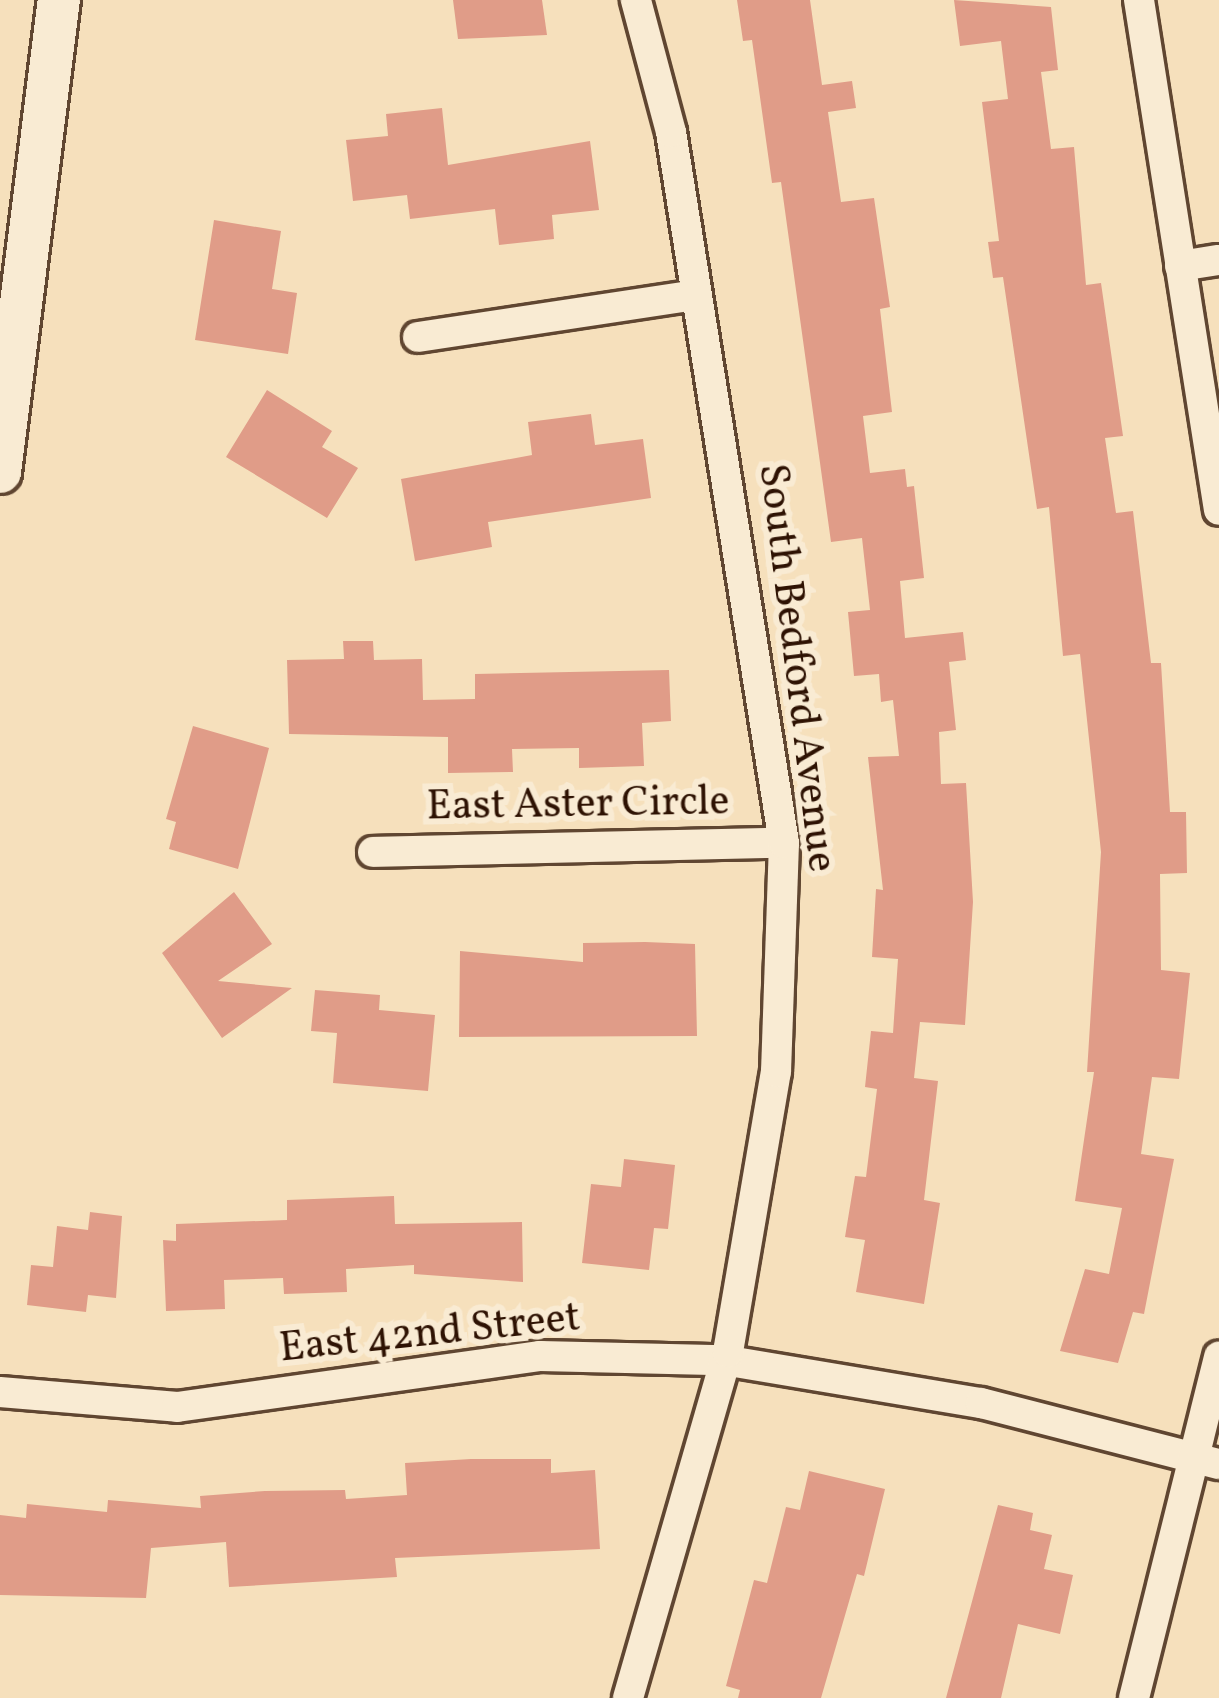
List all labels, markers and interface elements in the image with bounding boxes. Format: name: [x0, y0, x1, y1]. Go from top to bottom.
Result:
street label: South Bedford Avenue: [745, 461, 845, 875]
street label: East Aster Circle: [426, 778, 730, 834]
street label: East 42nd Street: [277, 1294, 583, 1376]

